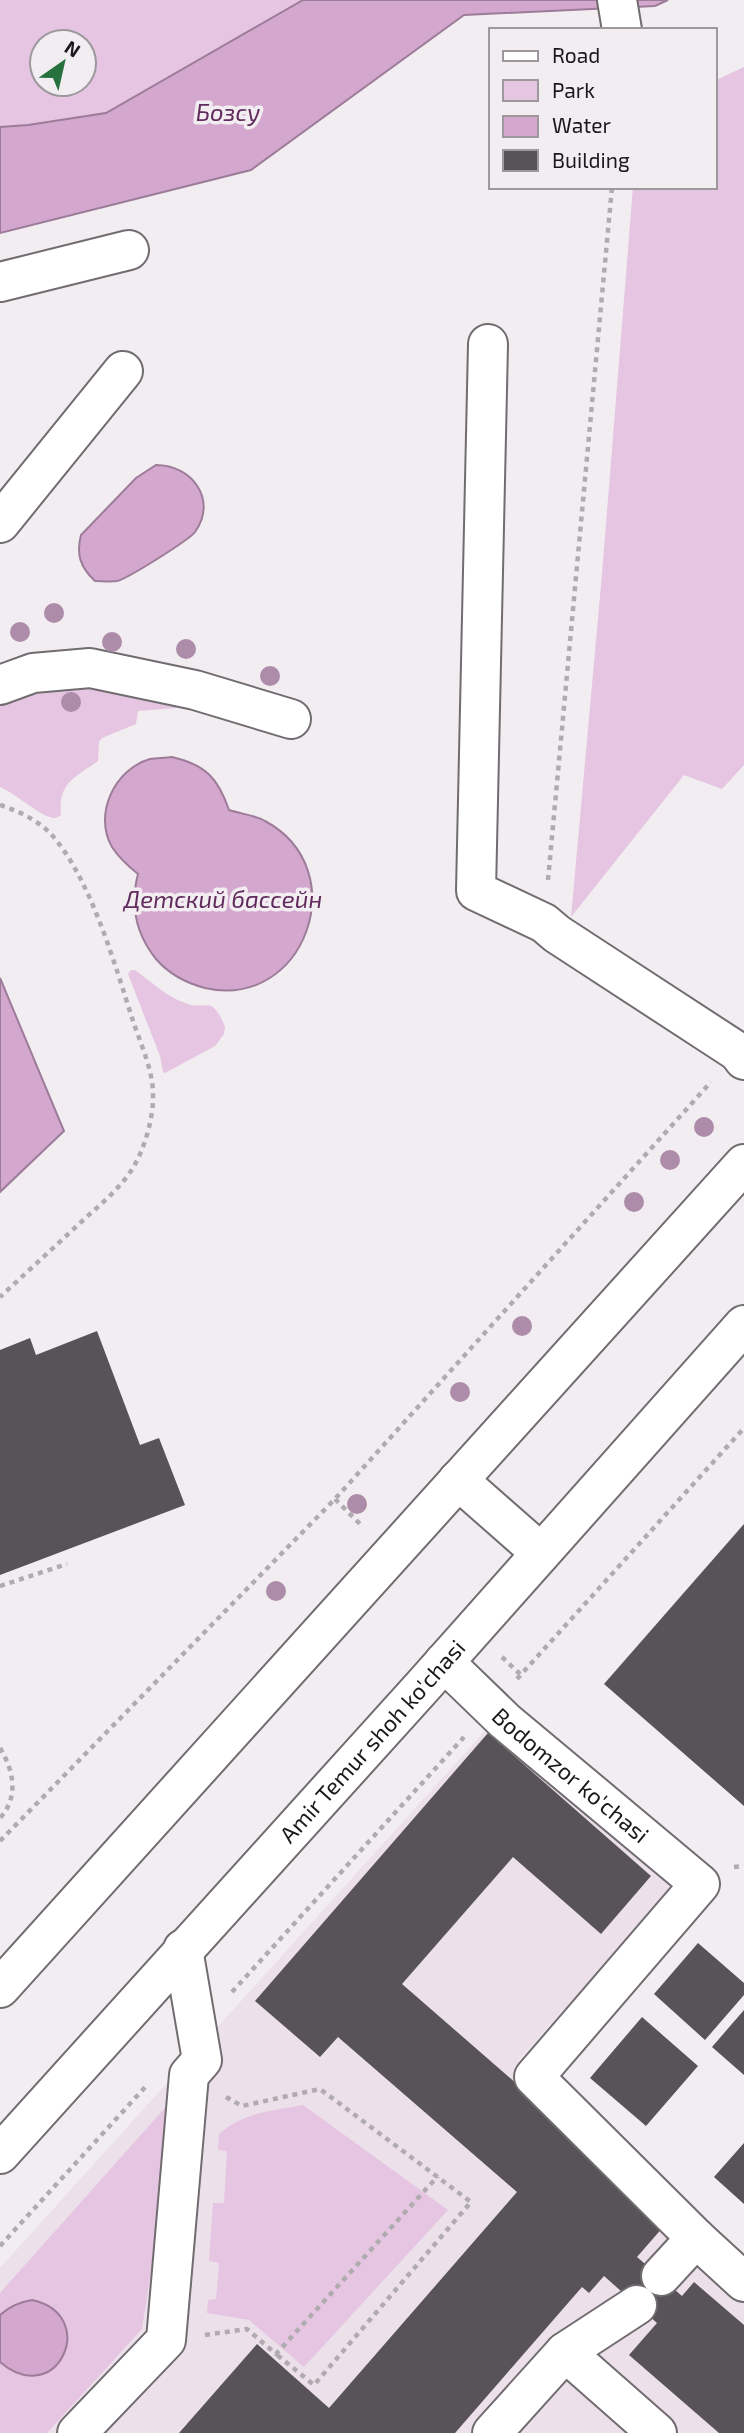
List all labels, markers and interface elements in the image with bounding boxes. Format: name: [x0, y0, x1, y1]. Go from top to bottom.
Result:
north arrow: [28, 28, 98, 98]
legend: [489, 28, 716, 189]
text: N: [61, 35, 85, 62]
text: Road: [552, 42, 600, 67]
text: Park: [552, 77, 595, 102]
water label: Бозсу: [196, 97, 260, 126]
text: Water: [552, 112, 611, 137]
text: Building: [552, 147, 630, 172]
water label: Детский бассейн: [123, 884, 322, 913]
street label: Amir Temur shoh ko'chasi: [273, 1633, 471, 1848]
street label: Bodomzor ko'chasi: [487, 1701, 655, 1848]

